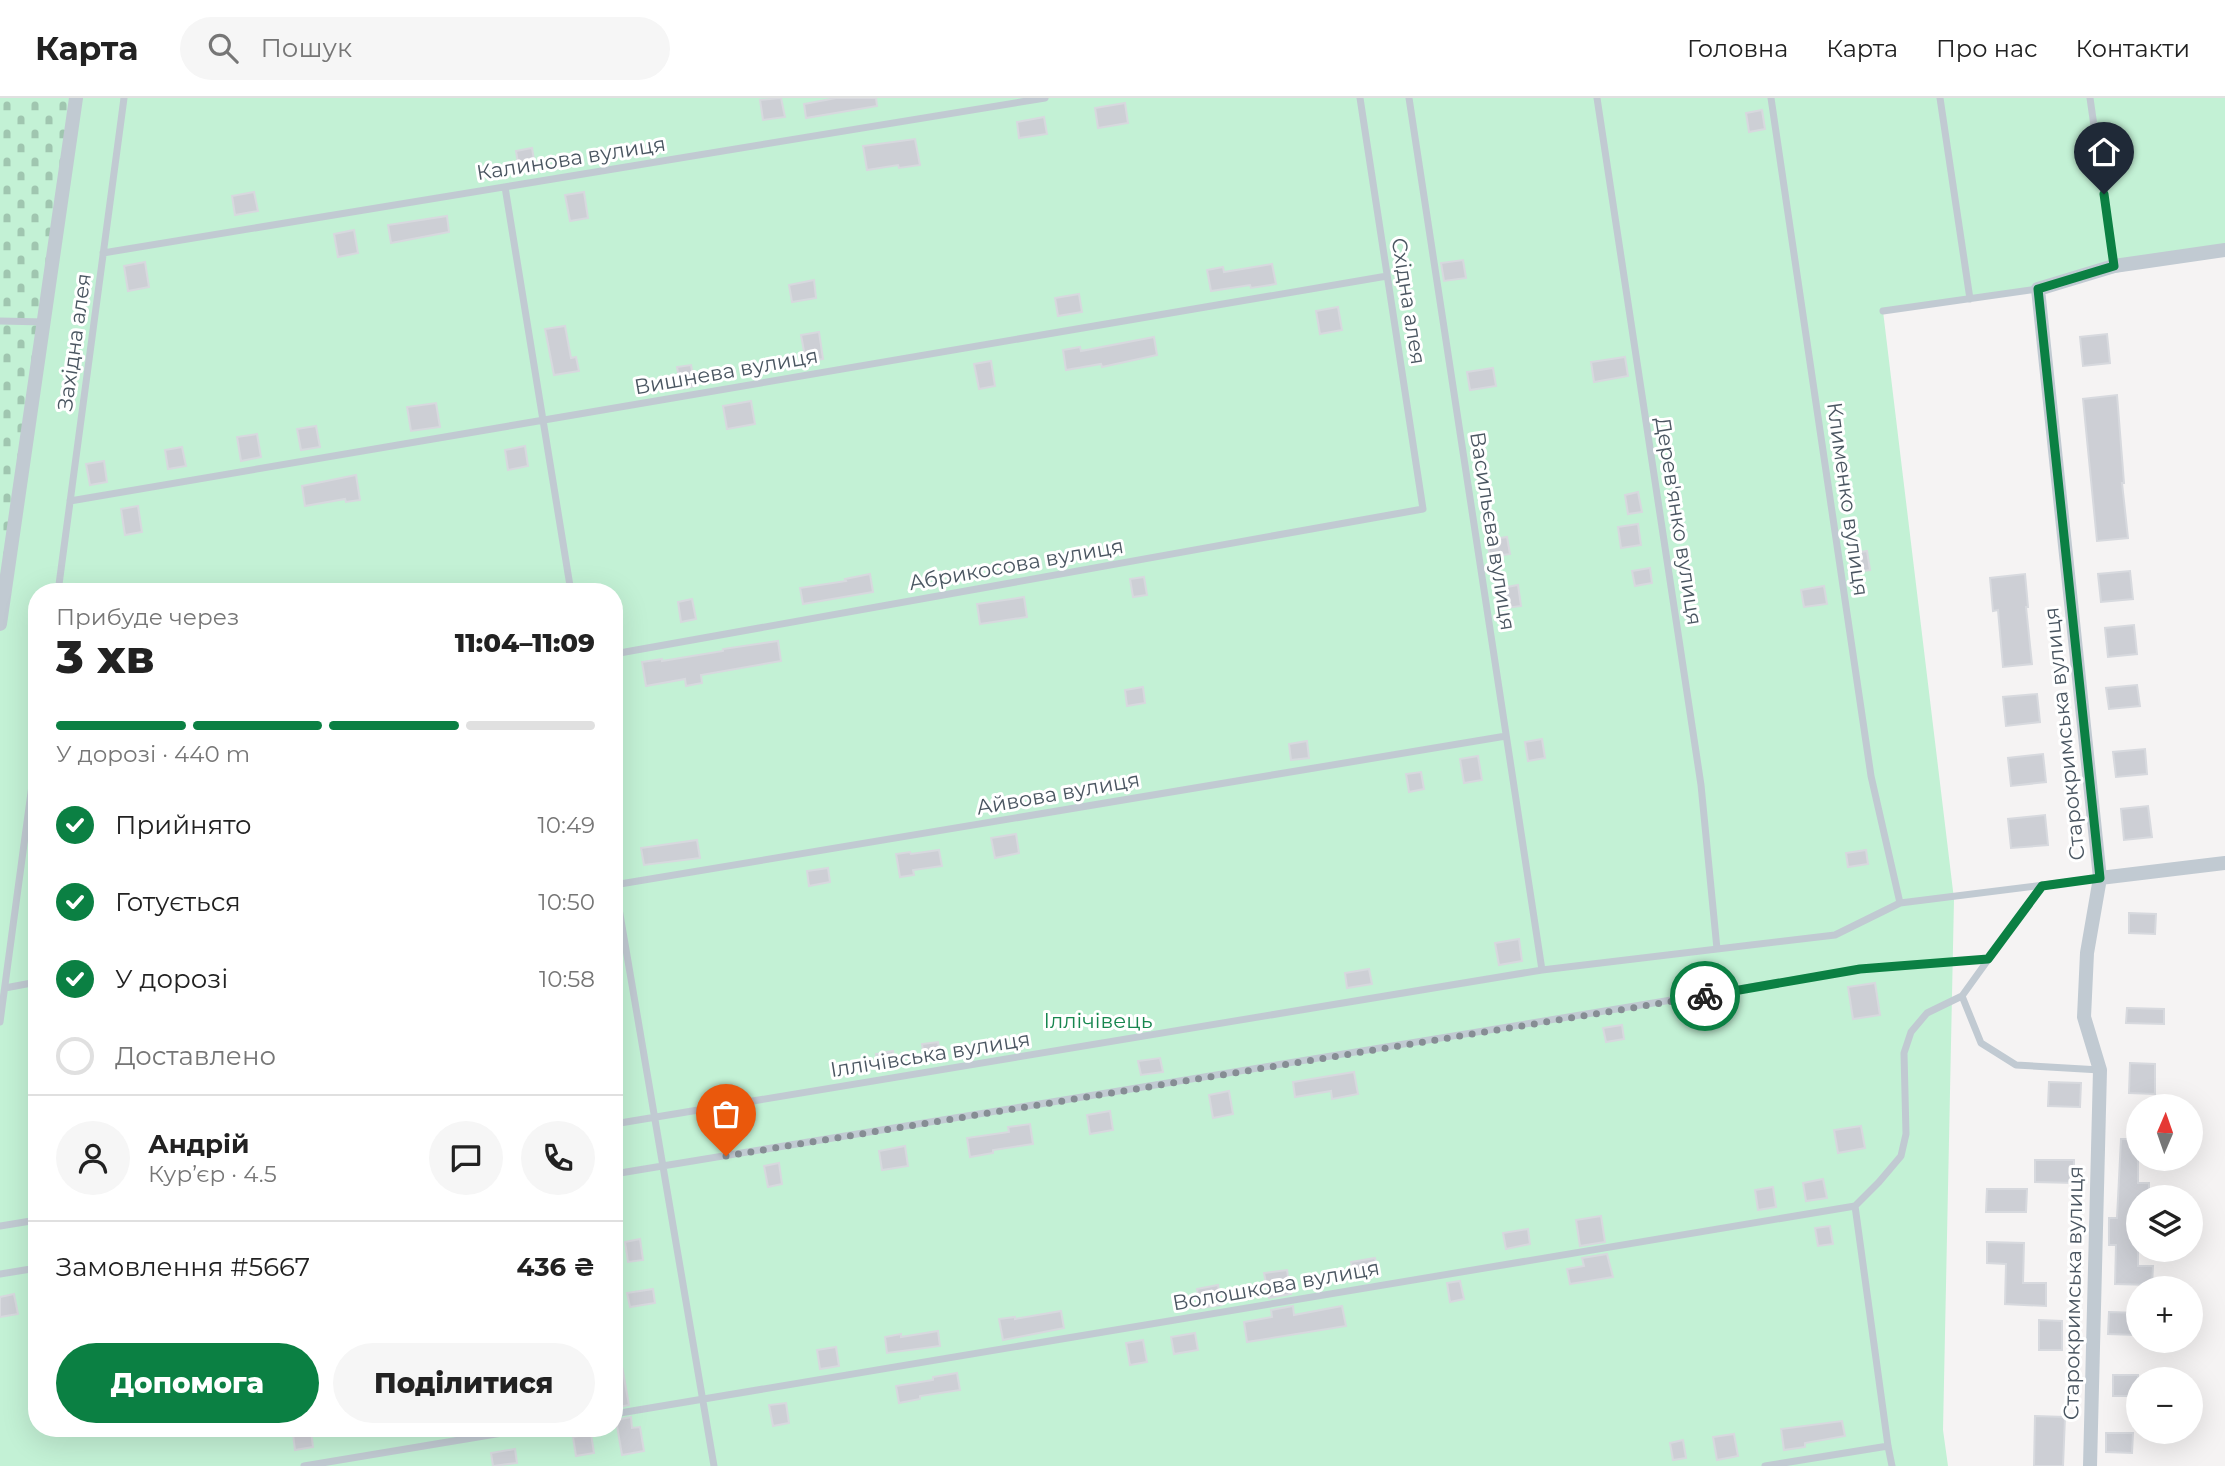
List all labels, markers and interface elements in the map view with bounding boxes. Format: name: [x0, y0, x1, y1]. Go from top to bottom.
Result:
search box: [180, 17, 670, 80]
text: Карта: [35, 28, 138, 68]
icon: search: [204, 29, 242, 67]
text: Пошук: [260, 32, 352, 64]
text: Головна: [1687, 34, 1788, 63]
text: Карта: [1826, 34, 1898, 63]
text: Про нас: [1936, 34, 2038, 63]
text: Контакти: [2076, 34, 2190, 63]
pin: [2074, 122, 2134, 194]
street label: Калинова вулиця: [475, 131, 667, 185]
icon: home: [2085, 133, 2123, 171]
street label: Східна алея: [1387, 236, 1431, 366]
street label: Західна алея: [52, 272, 96, 412]
street label: Вишнева вулиця: [632, 343, 820, 399]
street label: Клименко вулиця: [1822, 401, 1874, 597]
street label: Дерев'янко вулиця: [1650, 415, 1708, 627]
street label: Васильєва вулиця: [1465, 430, 1521, 632]
street label: Абрикосова вулиця: [907, 533, 1125, 595]
text: Прибуде через: [56, 603, 239, 631]
street label: Старокримська вулиця: [2038, 606, 2090, 862]
text: 11:04–11:09: [455, 627, 595, 659]
text: 3 хв: [56, 628, 155, 685]
text: У дорозі · 440 m: [56, 740, 250, 768]
street label: Айвова вулиця: [974, 766, 1142, 820]
icon: check: [56, 806, 94, 844]
text: Прийнято: [115, 809, 252, 841]
text: 10:49: [538, 811, 595, 839]
icon: check: [56, 883, 94, 921]
text: Готується: [115, 886, 241, 918]
text: 10:50: [538, 888, 595, 916]
icon: check: [56, 960, 94, 998]
courier: [1670, 961, 1740, 1031]
text: У дорозі: [115, 963, 228, 995]
text: 10:58: [539, 965, 595, 993]
icon: bike: [1686, 977, 1724, 1015]
park label: Іллічівець: [1043, 1008, 1153, 1033]
street label: Іллічівська вулиця: [828, 1026, 1032, 1082]
text: Доставлено: [115, 1040, 276, 1072]
pin: [696, 1084, 756, 1156]
north arrow: [2126, 1094, 2203, 1171]
map controls: [2126, 1094, 2203, 1444]
icon: bag: [707, 1095, 745, 1133]
button: person: [56, 1121, 130, 1195]
button: chat: [429, 1121, 503, 1195]
button: phone: [521, 1121, 595, 1195]
text: Андрій: [148, 1128, 249, 1160]
text: Кур’єр · 4.5: [148, 1160, 277, 1188]
street label: Старокримська вулиця: [2058, 1166, 2088, 1420]
button: layers: [2126, 1185, 2203, 1262]
text: Замовлення #5667: [56, 1251, 310, 1283]
text: 436 ₴: [516, 1251, 595, 1283]
street label: Волошкова вулиця: [1171, 1254, 1381, 1316]
button: +: [2126, 1276, 2203, 1353]
button: Допомога: [56, 1343, 319, 1423]
button: Поділитися: [333, 1343, 595, 1423]
button: −: [2126, 1367, 2203, 1444]

